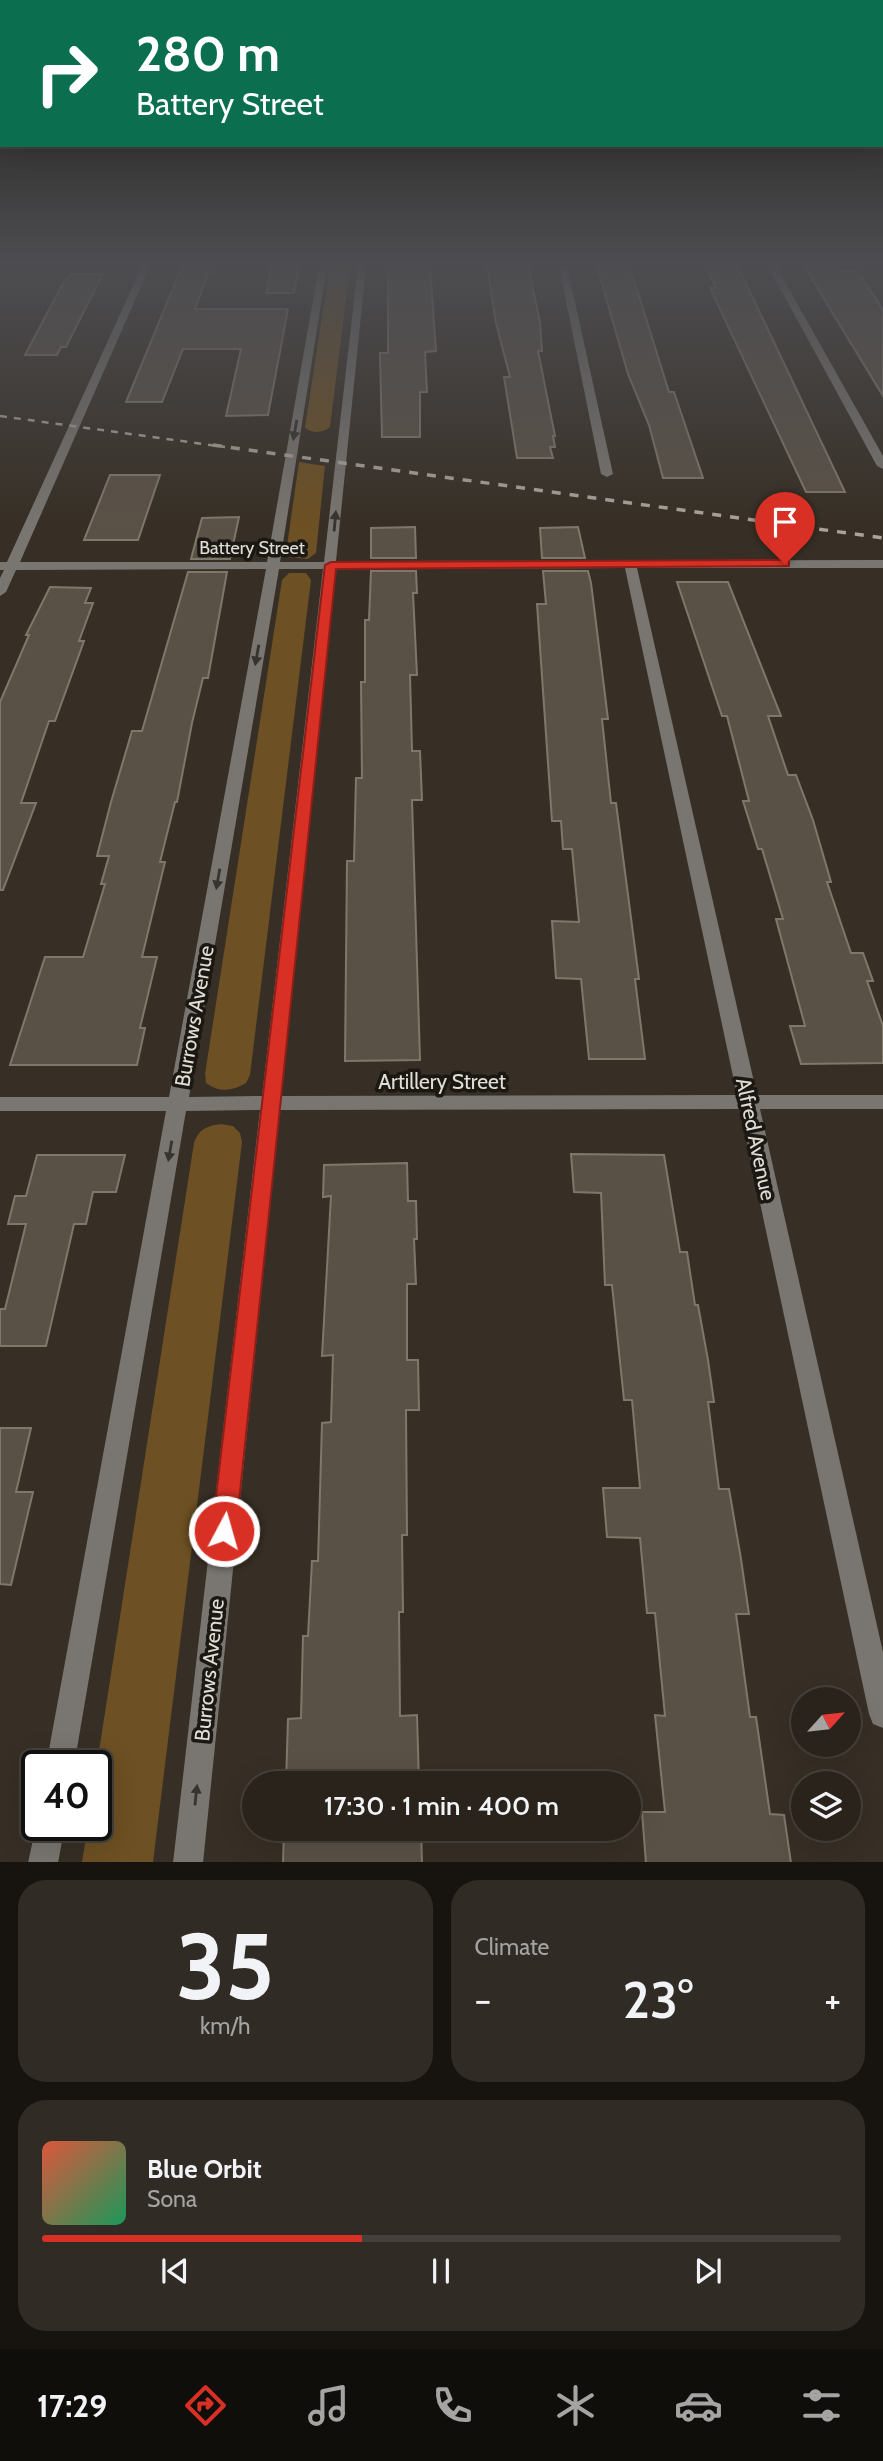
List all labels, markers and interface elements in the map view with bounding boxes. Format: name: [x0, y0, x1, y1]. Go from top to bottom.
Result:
text: 280 m: [136, 24, 280, 83]
icon: right: [21, 28, 112, 119]
text: Battery Street: [136, 84, 324, 123]
one-way arrow: [289, 419, 300, 441]
pin: [755, 492, 815, 564]
icon: arrive: [766, 503, 804, 541]
one-way arrow: [330, 510, 341, 532]
street label: Battery Street: [199, 537, 305, 559]
one-way arrow: [252, 644, 263, 666]
one-way arrow: [212, 868, 223, 890]
street label: Burrows Avenue: [169, 943, 219, 1089]
street label: Artillery Street: [378, 1069, 506, 1094]
street label: Alfred Avenue: [731, 1075, 781, 1203]
one-way arrow: [165, 1140, 176, 1162]
position arrow: [187, 1494, 261, 1568]
street label: Burrows Avenue: [189, 1597, 229, 1742]
north arrow: [791, 1687, 861, 1757]
map controls: [791, 1687, 861, 1841]
speed limit sign: 40: [21, 1750, 112, 1841]
button: layers: [791, 1771, 861, 1841]
one-way arrow: [190, 1783, 201, 1805]
text: 17:30 · 1 min · 400 m: [324, 1790, 559, 1822]
text: 35: [176, 1911, 274, 2022]
text: Climate: [475, 1933, 549, 1961]
text: 23°: [622, 1968, 693, 2031]
text: −: [475, 1976, 491, 2023]
text: +: [824, 1976, 841, 2023]
text: km/h: [200, 2012, 250, 2040]
text: Blue Orbit: [147, 2153, 262, 2185]
text: Sona: [147, 2185, 197, 2213]
icon: previous: [156, 2252, 194, 2290]
icon: pause: [422, 2252, 460, 2290]
icon: next: [689, 2252, 727, 2290]
icon: directions: [181, 2381, 230, 2430]
icon: music: [304, 2381, 353, 2430]
icon: phone: [428, 2381, 477, 2430]
icon: climate: [551, 2381, 600, 2430]
icon: car: [674, 2381, 723, 2430]
icon: filters: [797, 2381, 846, 2430]
text: 17:29: [37, 2386, 107, 2425]

